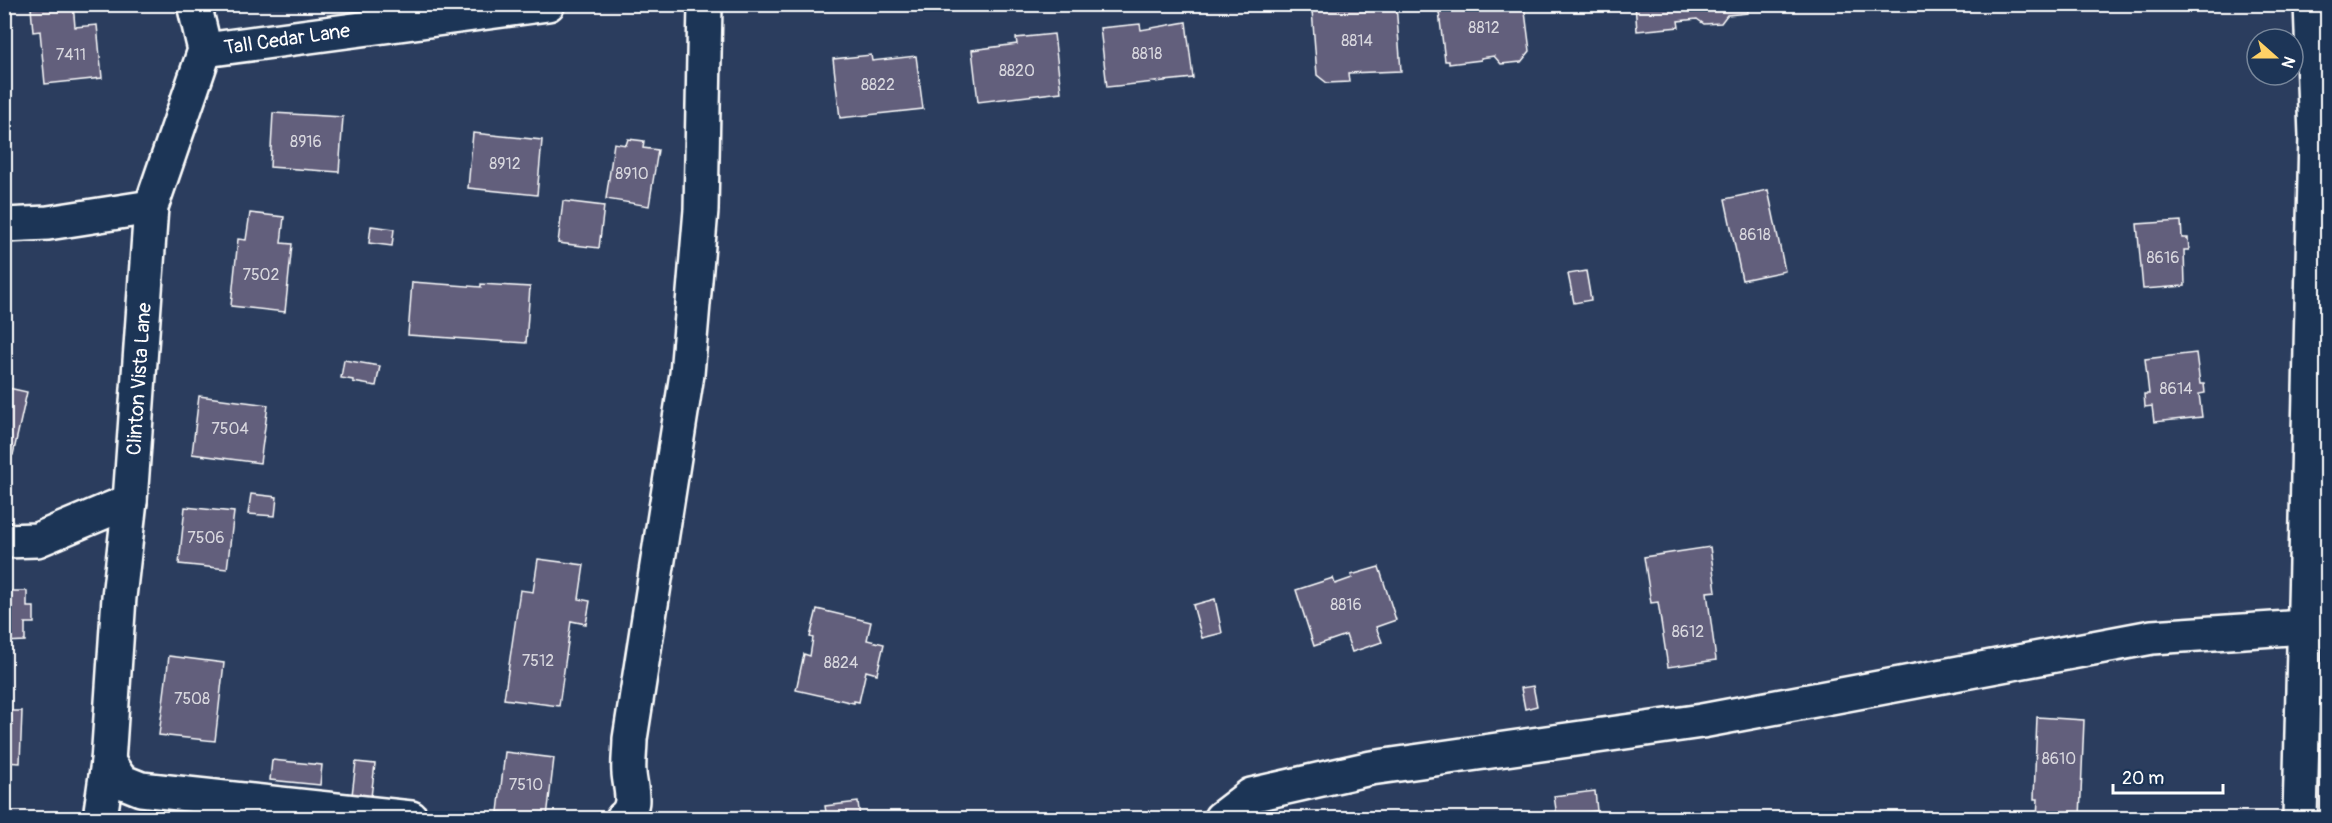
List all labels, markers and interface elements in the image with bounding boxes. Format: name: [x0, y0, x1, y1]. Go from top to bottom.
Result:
street label: Tall Cedar Lane: [222, 18, 352, 60]
house number: 8812: [1468, 18, 1500, 38]
north arrow: [2245, 27, 2305, 87]
house number: 8814: [1341, 31, 1373, 51]
house number: 8818: [1132, 44, 1162, 64]
house number: 7411: [56, 45, 86, 65]
text: N: [2277, 53, 2299, 71]
house number: 8820: [999, 61, 1035, 81]
house number: 8822: [861, 75, 895, 95]
house number: 8916: [290, 132, 322, 152]
house number: 8912: [489, 154, 521, 174]
house number: 8910: [615, 164, 649, 184]
house number: 8618: [1739, 225, 1771, 245]
house number: 8616: [2147, 248, 2179, 268]
house number: 7502: [242, 265, 280, 285]
street label: Clinton Vista Lane: [121, 302, 157, 456]
house number: 8614: [2160, 379, 2192, 399]
house number: 7504: [211, 419, 249, 439]
house number: 7506: [187, 528, 225, 548]
house number: 8816: [1330, 595, 1362, 615]
house number: 8612: [1672, 622, 1704, 642]
house number: 7512: [522, 651, 554, 671]
house number: 8824: [824, 653, 858, 673]
house number: 7508: [174, 689, 210, 709]
house number: 8610: [2042, 749, 2076, 769]
scale bar: [2113, 757, 2222, 795]
text: 20 m: [2122, 767, 2164, 790]
house number: 7510: [509, 775, 543, 795]

